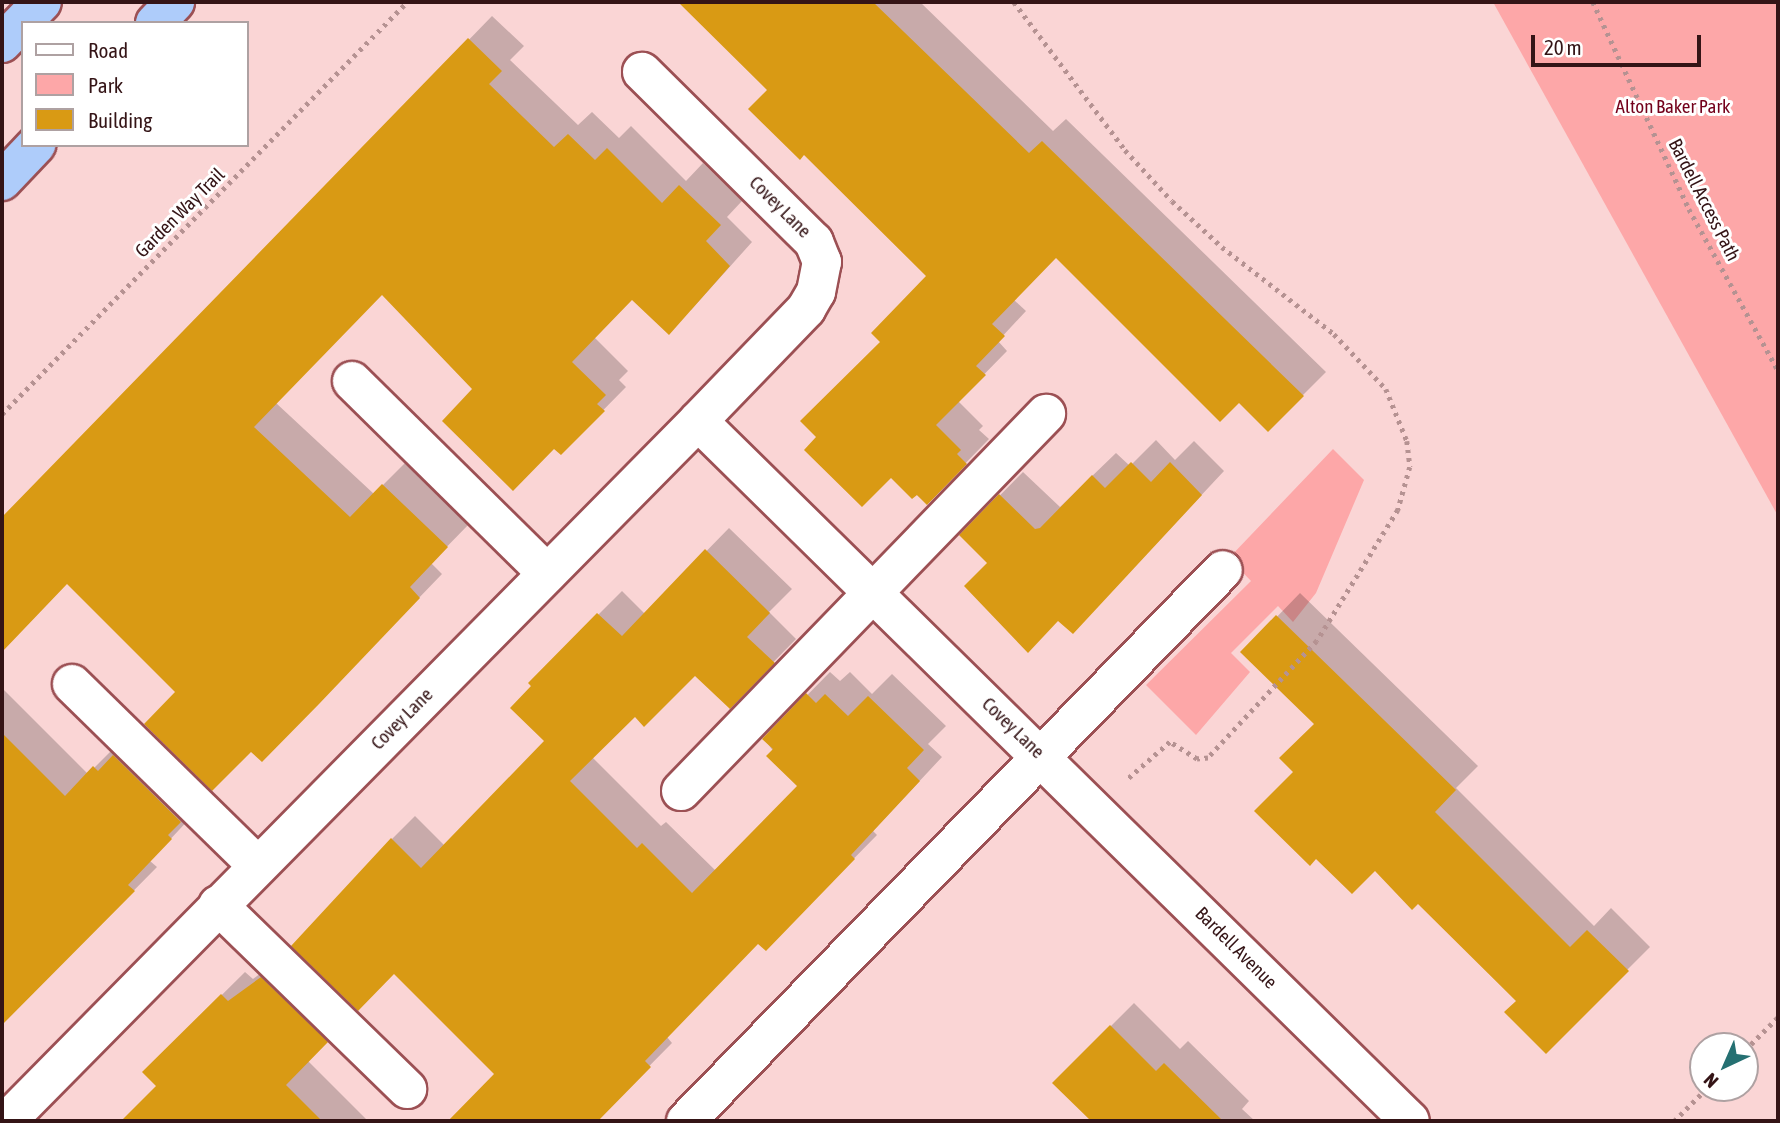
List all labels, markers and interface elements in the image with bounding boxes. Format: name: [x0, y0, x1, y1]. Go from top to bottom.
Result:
legend: [21, 21, 248, 147]
scale bar: [1535, 21, 1705, 65]
text: 20 m: [1544, 35, 1582, 59]
text: Road: [88, 38, 128, 62]
text: Park: [88, 73, 123, 97]
park label: Alton Baker Park: [1616, 96, 1730, 118]
text: Building: [88, 108, 152, 132]
street label: Bardell Access Path: [1663, 135, 1745, 265]
street label: Garden Way Trail: [131, 164, 229, 262]
street label: Covey Lane: [744, 171, 816, 243]
street label: Covey Lane: [366, 683, 438, 755]
street label: Covey Lane: [977, 693, 1049, 763]
street label: Bardell Avenue: [1190, 902, 1282, 994]
north arrow: [1689, 1032, 1759, 1102]
text: N: [1699, 1069, 1722, 1092]

